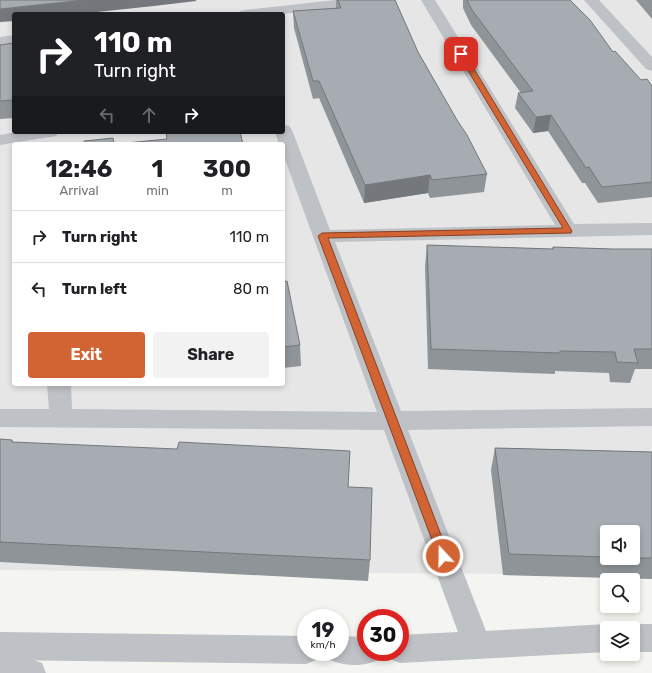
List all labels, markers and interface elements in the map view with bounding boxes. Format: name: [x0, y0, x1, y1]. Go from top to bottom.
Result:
text: 110 m: [94, 26, 172, 59]
icon: right: [28, 28, 80, 80]
pin: [444, 37, 478, 71]
icon: arrive: [450, 43, 472, 65]
text: Turn right: [94, 60, 176, 82]
icon: left: [96, 104, 118, 126]
icon: ahead: [138, 104, 160, 126]
icon: right: [180, 104, 202, 126]
text: 12:46: [46, 155, 112, 183]
text: 1: [152, 155, 164, 183]
text: 300: [203, 155, 251, 183]
text: Arrival: [60, 183, 99, 198]
text: min: [146, 183, 169, 198]
text: m: [221, 183, 233, 198]
icon: right: [28, 226, 50, 248]
text: Turn right: [62, 228, 137, 246]
text: 110 m: [230, 228, 269, 246]
icon: left: [28, 278, 50, 300]
text: Turn left: [62, 280, 127, 298]
text: 80 m: [233, 280, 269, 298]
button: Exit: [28, 332, 145, 378]
button: Share: [153, 332, 269, 378]
map controls: [600, 525, 640, 661]
button: sound: [600, 525, 640, 565]
position arrow: [422, 535, 464, 577]
button: search: [600, 573, 640, 613]
speed limit sign: 30: [357, 609, 409, 661]
text: 19: [312, 618, 334, 642]
button: layers: [600, 621, 640, 661]
text: km/h: [311, 639, 335, 651]

